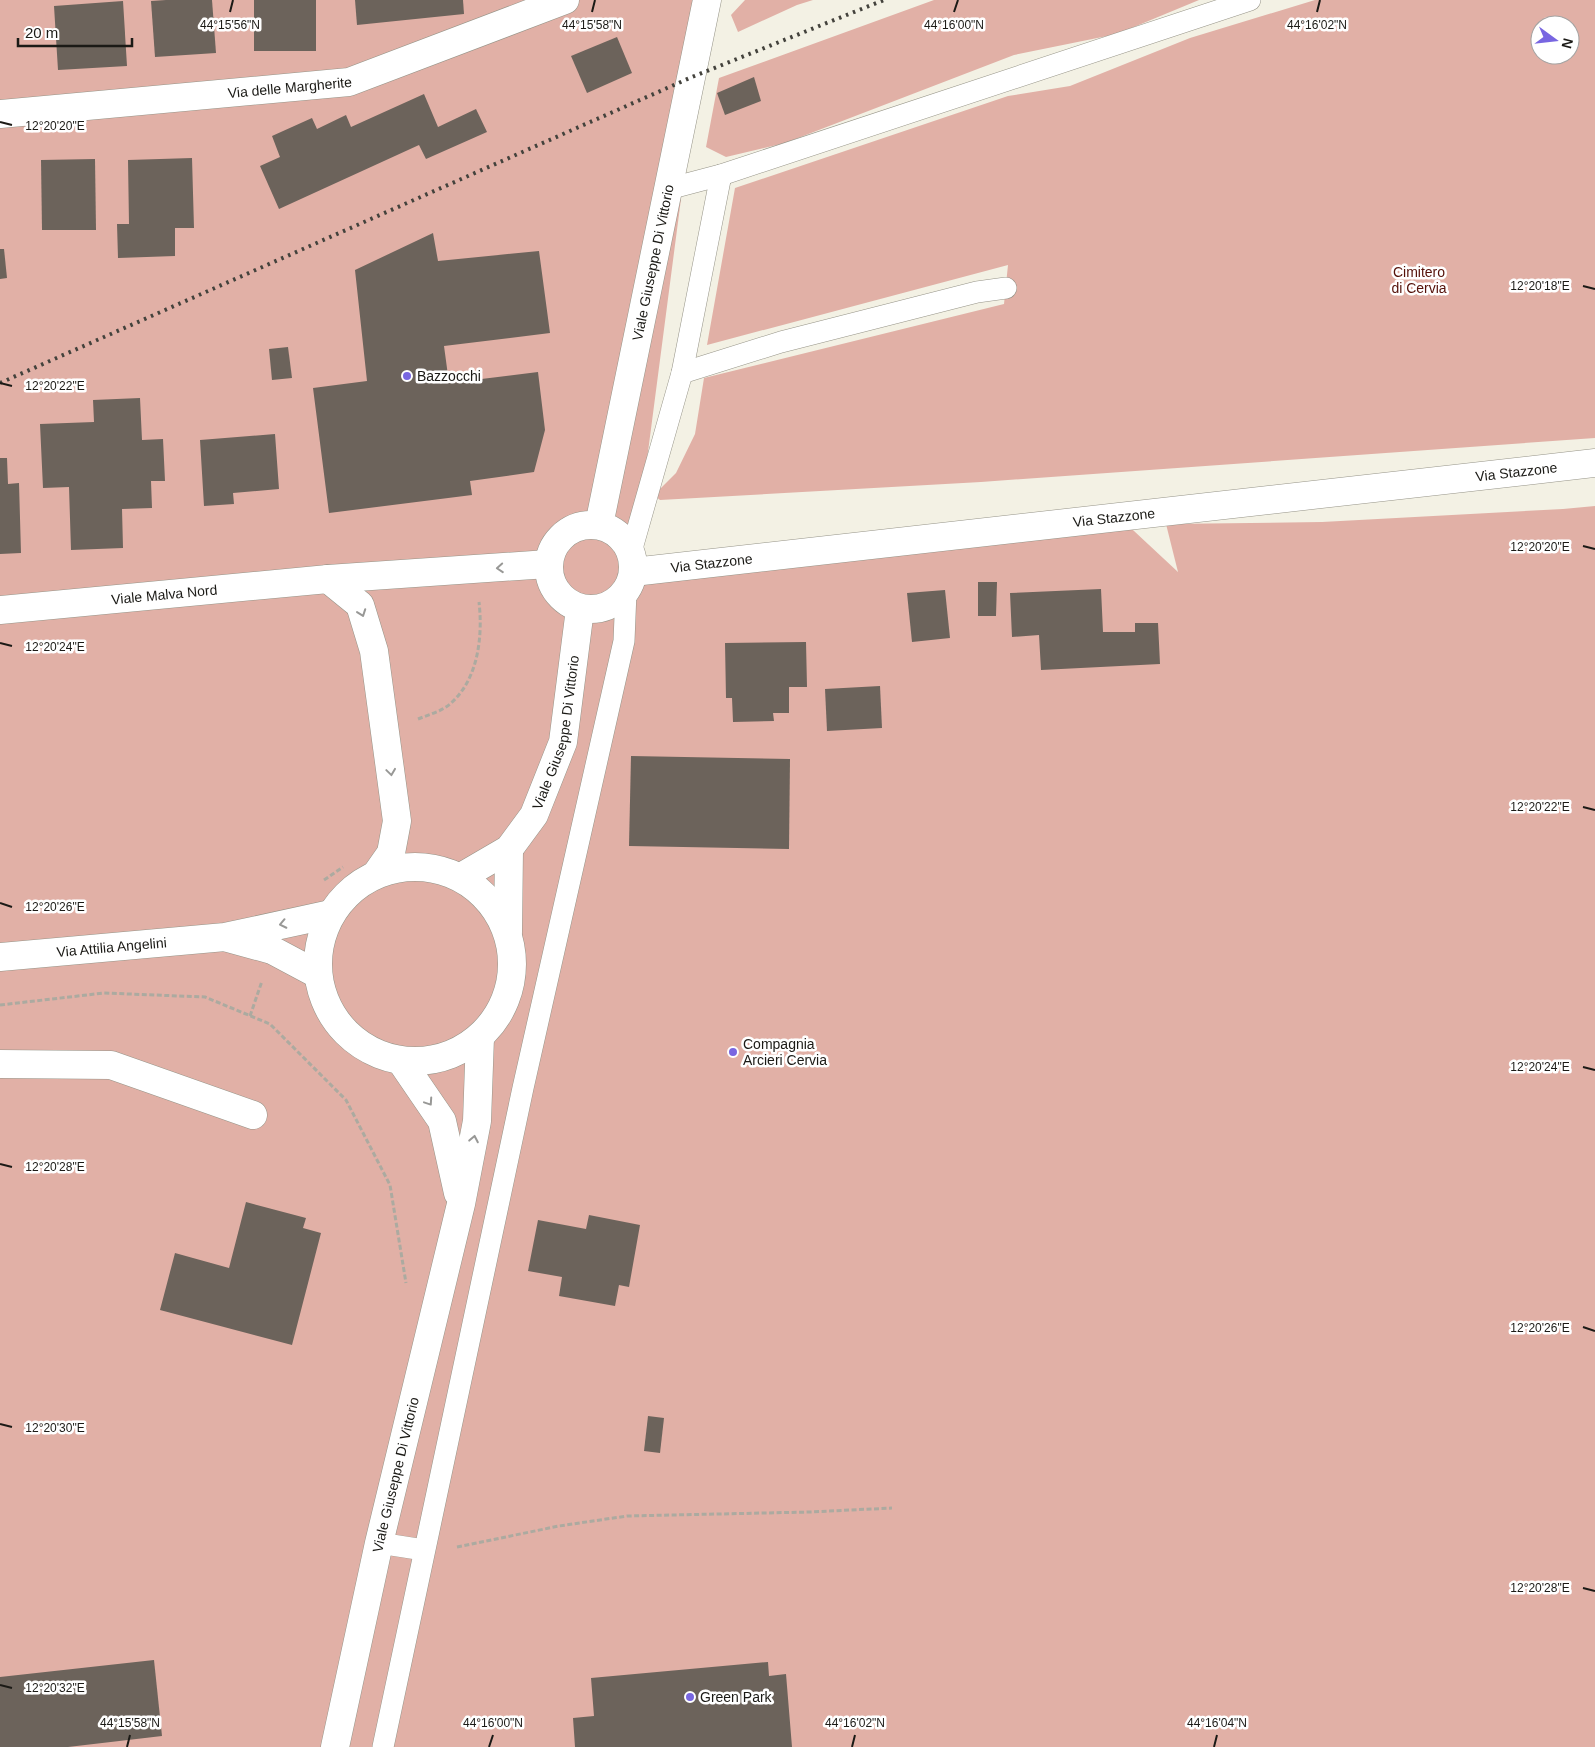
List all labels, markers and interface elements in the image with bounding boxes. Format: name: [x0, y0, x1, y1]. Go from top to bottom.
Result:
scale bar: [18, 15, 131, 47]
north arrow: [1530, 15, 1580, 65]
text: 44°15'56"N: [200, 18, 260, 32]
text: 44°15'58"N: [562, 18, 622, 32]
text: 44°16'00"N: [924, 18, 984, 32]
text: 44°16'02"N: [1287, 18, 1347, 32]
text: 20 m: [25, 24, 58, 41]
text: N: [1559, 36, 1577, 50]
street label: Via delle Margherite: [227, 74, 353, 101]
text: 12°20'20"E: [25, 119, 85, 133]
street label: Viale Giuseppe Di Vittorio: [629, 183, 677, 342]
park label: Cimitero di Cervia: [1391, 264, 1447, 296]
text: 12°20'18"E: [1510, 279, 1570, 293]
place label: Bazzocchi: [417, 368, 481, 384]
marker: Bazzocchi: [401, 370, 413, 382]
text: 12°20'22"E: [25, 379, 85, 393]
street label: Via Stazzone: [1475, 459, 1558, 484]
street label: Via Stazzone: [1072, 505, 1156, 530]
text: 12°20'20"E: [1510, 540, 1570, 554]
street label: Via Stazzone: [670, 550, 754, 576]
one-way arrow: [495, 562, 503, 573]
street label: Viale Malva Nord: [111, 581, 218, 607]
one-way arrow: [356, 608, 366, 616]
text: 12°20'24"E: [25, 640, 85, 654]
street label: Viale Giuseppe Di Vittorio: [529, 654, 582, 812]
one-way arrow: [385, 768, 396, 776]
text: 12°20'22"E: [1510, 800, 1570, 814]
text: 12°20'26"E: [25, 900, 85, 914]
one-way arrow: [278, 918, 287, 928]
street label: Via Attilia Angelini: [56, 934, 167, 960]
place label: Compagnia Arcieri Cervia: [743, 1036, 827, 1068]
marker: Compagnia Arcieri Cervia: [727, 1046, 739, 1058]
text: 12°20'24"E: [1510, 1060, 1570, 1074]
one-way arrow: [423, 1096, 432, 1105]
one-way arrow: [468, 1135, 478, 1144]
text: 12°20'28"E: [25, 1160, 85, 1174]
text: 12°20'26"E: [1510, 1321, 1570, 1335]
street label: Viale Giuseppe Di Vittorio: [369, 1395, 422, 1554]
text: 12°20'30"E: [25, 1421, 85, 1435]
text: 12°20'28"E: [1510, 1581, 1570, 1595]
text: 12°20'32"E: [25, 1681, 85, 1695]
place label: Green Park: [700, 1689, 773, 1705]
marker: Green Park: [684, 1691, 696, 1703]
text: 44°15'58"N: [100, 1716, 160, 1730]
text: 44°16'00"N: [463, 1716, 523, 1730]
text: 44°16'02"N: [825, 1716, 885, 1730]
text: 44°16'04"N: [1187, 1716, 1247, 1730]

